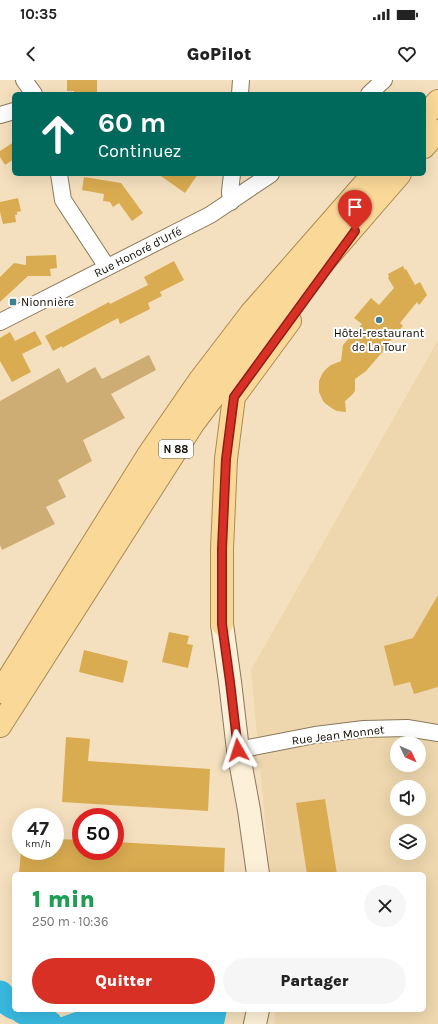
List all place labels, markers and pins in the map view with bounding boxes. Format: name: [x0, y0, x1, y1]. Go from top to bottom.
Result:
pin: [338, 190, 372, 231]
place label: Nionnière: [21, 295, 74, 309]
marker: Nionnière: [8, 297, 18, 307]
marker: Hôtel-restaurant de La Tour: [374, 315, 384, 325]
place label: Hôtel-restaurant de La Tour: [334, 326, 425, 354]

